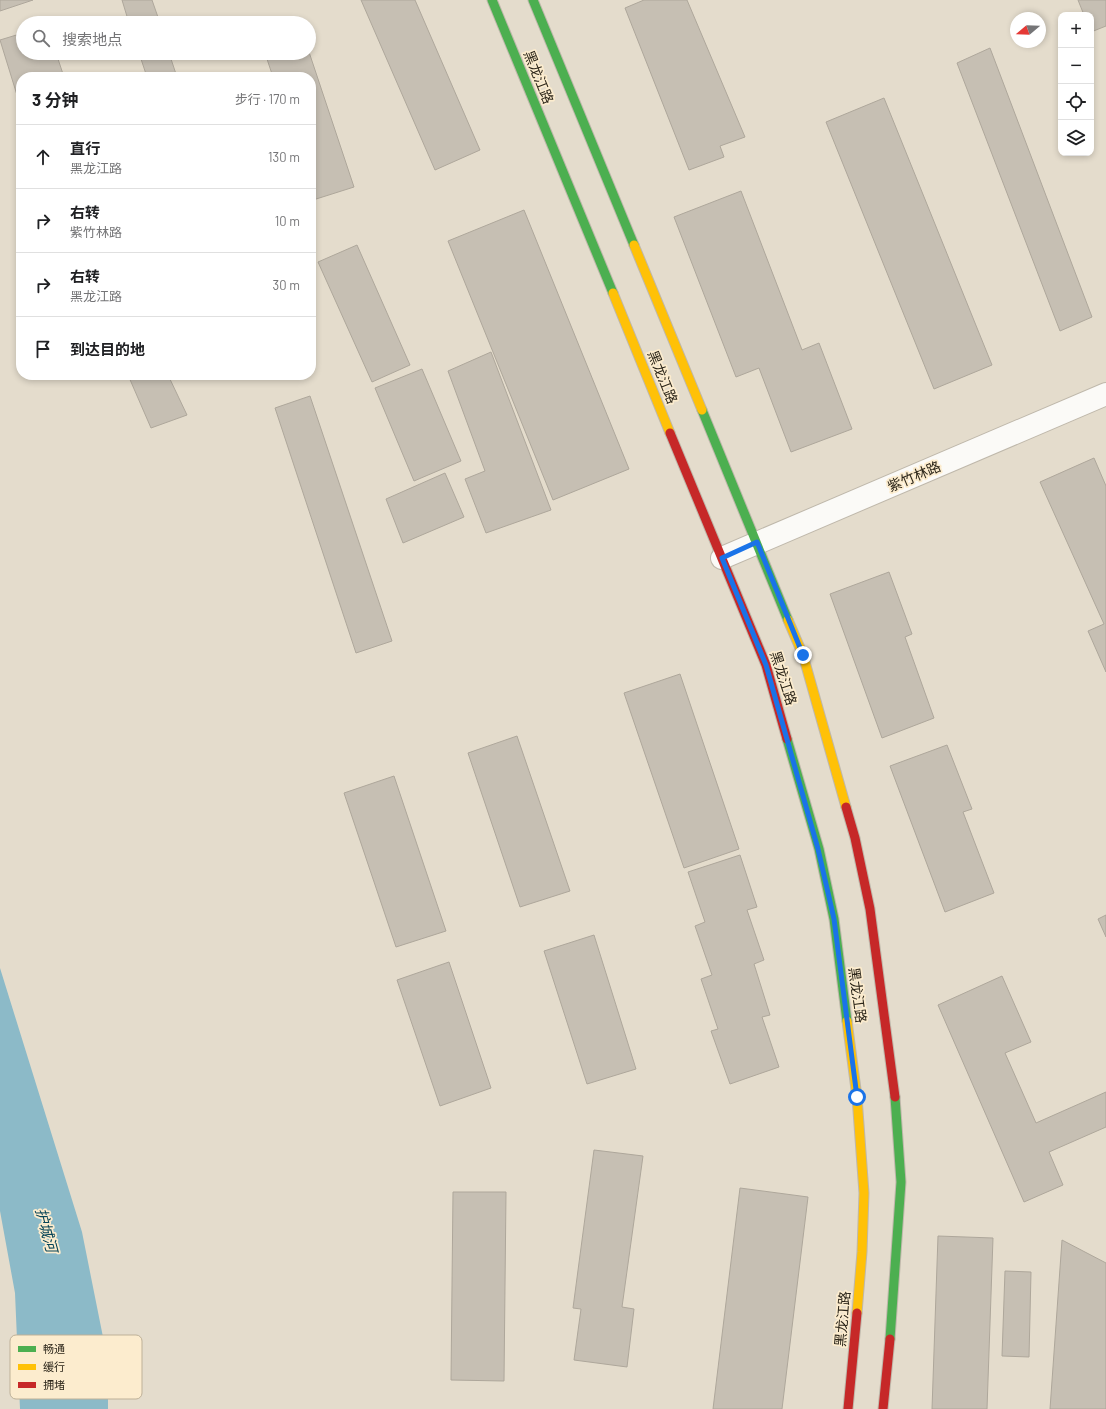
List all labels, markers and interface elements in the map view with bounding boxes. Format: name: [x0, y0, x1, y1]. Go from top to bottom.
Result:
north arrow: [1010, 12, 1046, 48]
map controls: [1058, 12, 1094, 156]
button: +: [1058, 12, 1094, 48]
search box: [16, 16, 316, 60]
icon: search: [30, 27, 52, 49]
text: 搜索地点: [62, 30, 122, 48]
street label: 黑龙江路: [521, 48, 557, 106]
button: −: [1058, 48, 1094, 84]
button: locate: [1058, 84, 1094, 120]
text: 3 分钟: [32, 89, 79, 109]
text: 步行 · 170 m: [235, 91, 300, 107]
button: layers: [1058, 120, 1094, 156]
text: 直行: [70, 139, 100, 157]
icon: ahead: [32, 146, 54, 168]
text: 130 m: [268, 149, 300, 165]
text: 黑龙江路: [70, 160, 122, 176]
text: 右转: [70, 203, 100, 221]
icon: right: [32, 210, 54, 232]
text: 10 m: [275, 213, 300, 229]
text: 紫竹林路: [70, 224, 122, 240]
text: 右转: [70, 267, 100, 285]
icon: right: [32, 274, 54, 296]
text: 30 m: [273, 277, 300, 293]
text: 黑龙江路: [70, 288, 122, 304]
icon: arrive: [32, 338, 54, 360]
text: 到达目的地: [70, 340, 145, 358]
street label: 黑龙江路: [645, 348, 681, 406]
street label: 紫竹林路: [885, 457, 943, 495]
route end: [794, 646, 812, 664]
street label: 黑龙江路: [767, 649, 801, 707]
street label: 黑龙江路: [846, 966, 870, 1024]
route start: [848, 1088, 866, 1106]
water label: 护城河: [32, 1206, 62, 1257]
street label: 黑龙江路: [831, 1290, 853, 1348]
legend: [10, 1335, 142, 1399]
text: 畅通: [43, 1342, 65, 1355]
text: 缓行: [43, 1360, 65, 1373]
text: 拥堵: [43, 1378, 65, 1391]

